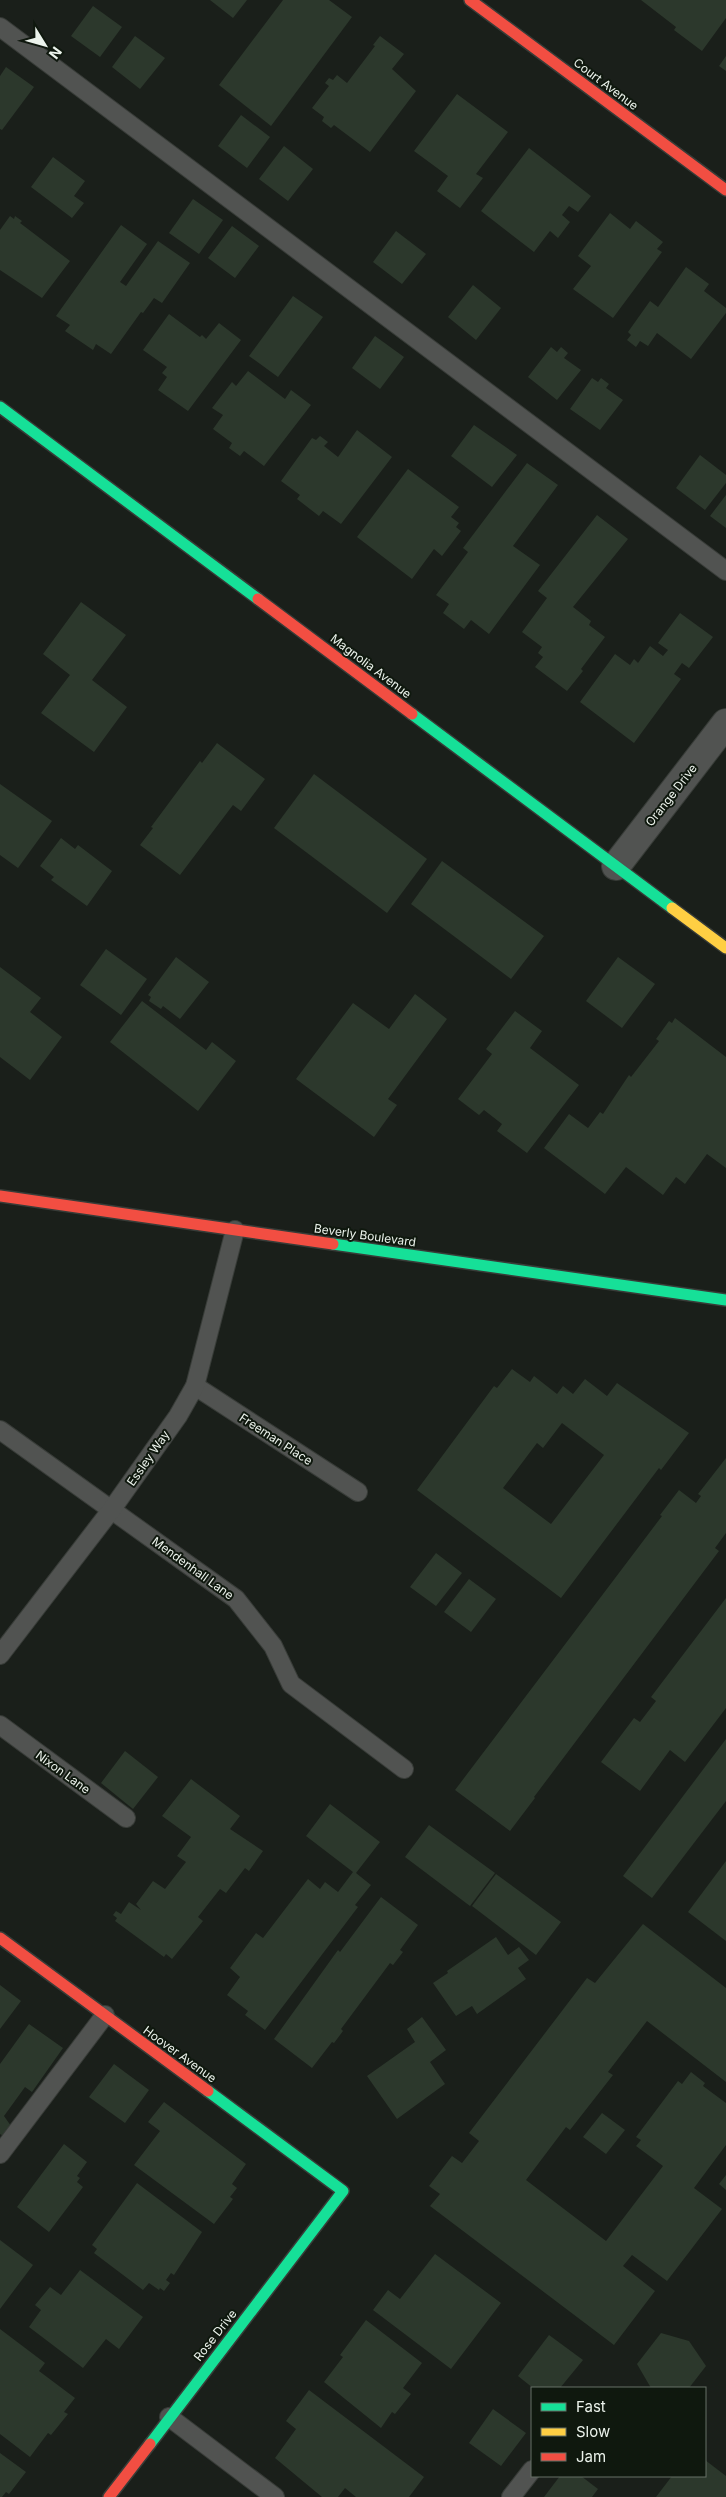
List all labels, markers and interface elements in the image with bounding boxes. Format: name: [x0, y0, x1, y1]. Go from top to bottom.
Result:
north arrow: [20, 20, 70, 70]
text: N: [46, 44, 66, 63]
street label: Court Avenue: [571, 55, 641, 113]
street label: Magnolia Avenue: [328, 631, 414, 701]
street label: Orange Drive: [642, 761, 700, 829]
street label: Beverly Boulevard: [313, 1220, 417, 1250]
street label: Freeman Place: [237, 1410, 315, 1468]
street label: Essley Way: [123, 1427, 173, 1489]
street label: Mendenhall Lane: [149, 1533, 237, 1603]
street label: Nixon Lane: [33, 1747, 93, 1797]
street label: Hoover Avenue: [141, 2022, 219, 2086]
street label: Rose Drive: [190, 2306, 240, 2364]
legend: [531, 2387, 706, 2477]
text: Fast: [576, 2397, 606, 2416]
text: Slow: [576, 2422, 610, 2441]
text: Jam: [576, 2447, 606, 2466]

